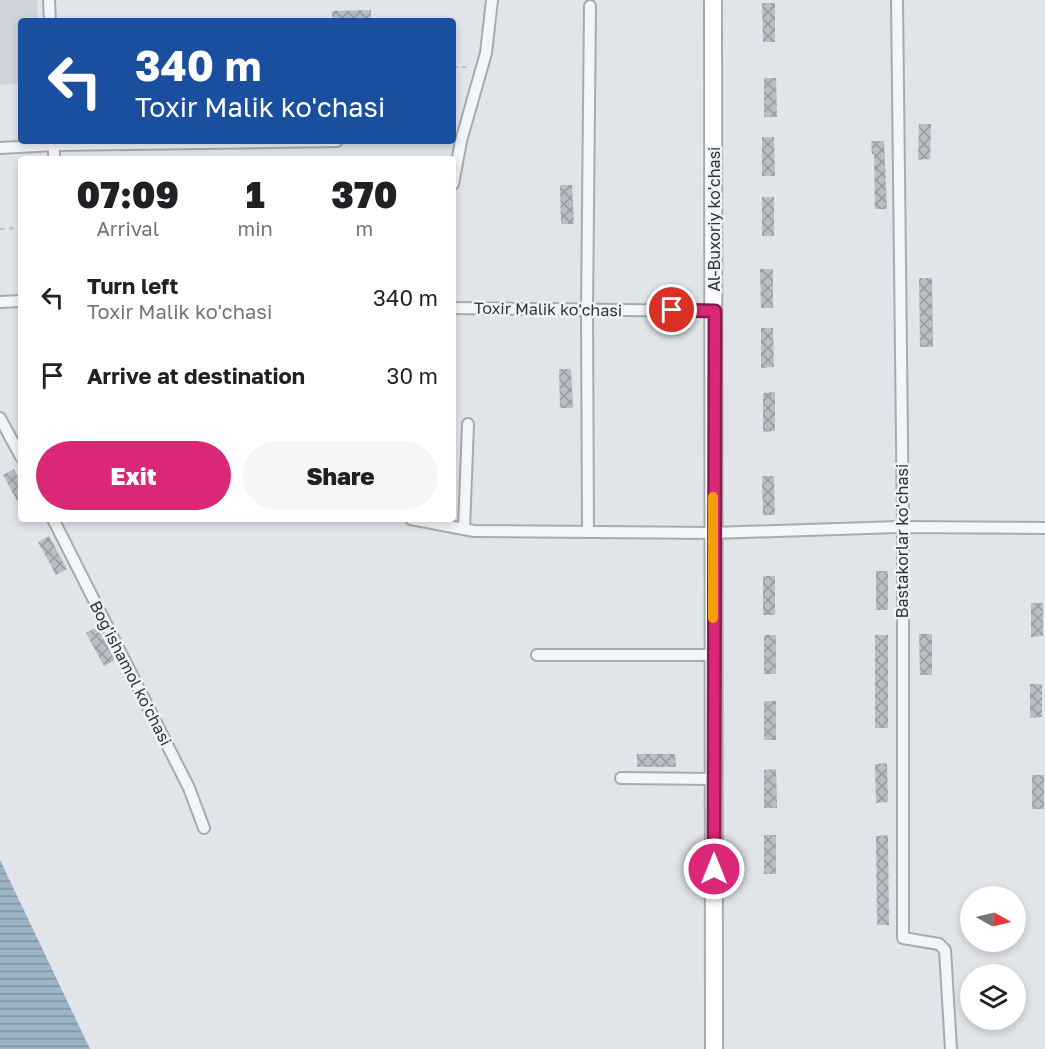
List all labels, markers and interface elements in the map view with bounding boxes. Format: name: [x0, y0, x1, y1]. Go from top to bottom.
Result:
text: 340 m: [135, 40, 261, 90]
icon: left: [36, 42, 114, 120]
text: Toxir Malik ko'chasi: [135, 91, 385, 123]
street label: Al-Buxoriy ko'chasi: [704, 147, 724, 291]
text: 07:09: [76, 173, 179, 216]
text: 1: [246, 173, 265, 216]
text: 370: [331, 173, 397, 216]
text: Arrival: [96, 216, 159, 240]
text: min: [237, 216, 273, 240]
text: m: [356, 216, 373, 240]
text: Turn left: [87, 272, 178, 299]
icon: left: [36, 281, 69, 314]
text: 340 m: [373, 284, 438, 311]
pin: [646, 284, 697, 335]
icon: arrive: [655, 293, 688, 326]
street label: Toxir Malik ko'chasi: [474, 298, 622, 320]
text: Toxir Malik ko'chasi: [87, 299, 272, 323]
icon: arrive: [36, 359, 69, 392]
text: Arrive at destination: [87, 362, 305, 389]
text: 30 m: [387, 362, 438, 389]
button: Exit: [36, 441, 231, 510]
button: Share: [243, 441, 438, 510]
street label: Bastakorlar ko'chasi: [892, 464, 912, 618]
street label: Bog'ishamol ko'chasi: [86, 597, 176, 749]
position arrow: [682, 837, 746, 901]
north arrow: [960, 886, 1026, 952]
map controls: [960, 886, 1026, 1030]
button: layers: [960, 964, 1026, 1030]

